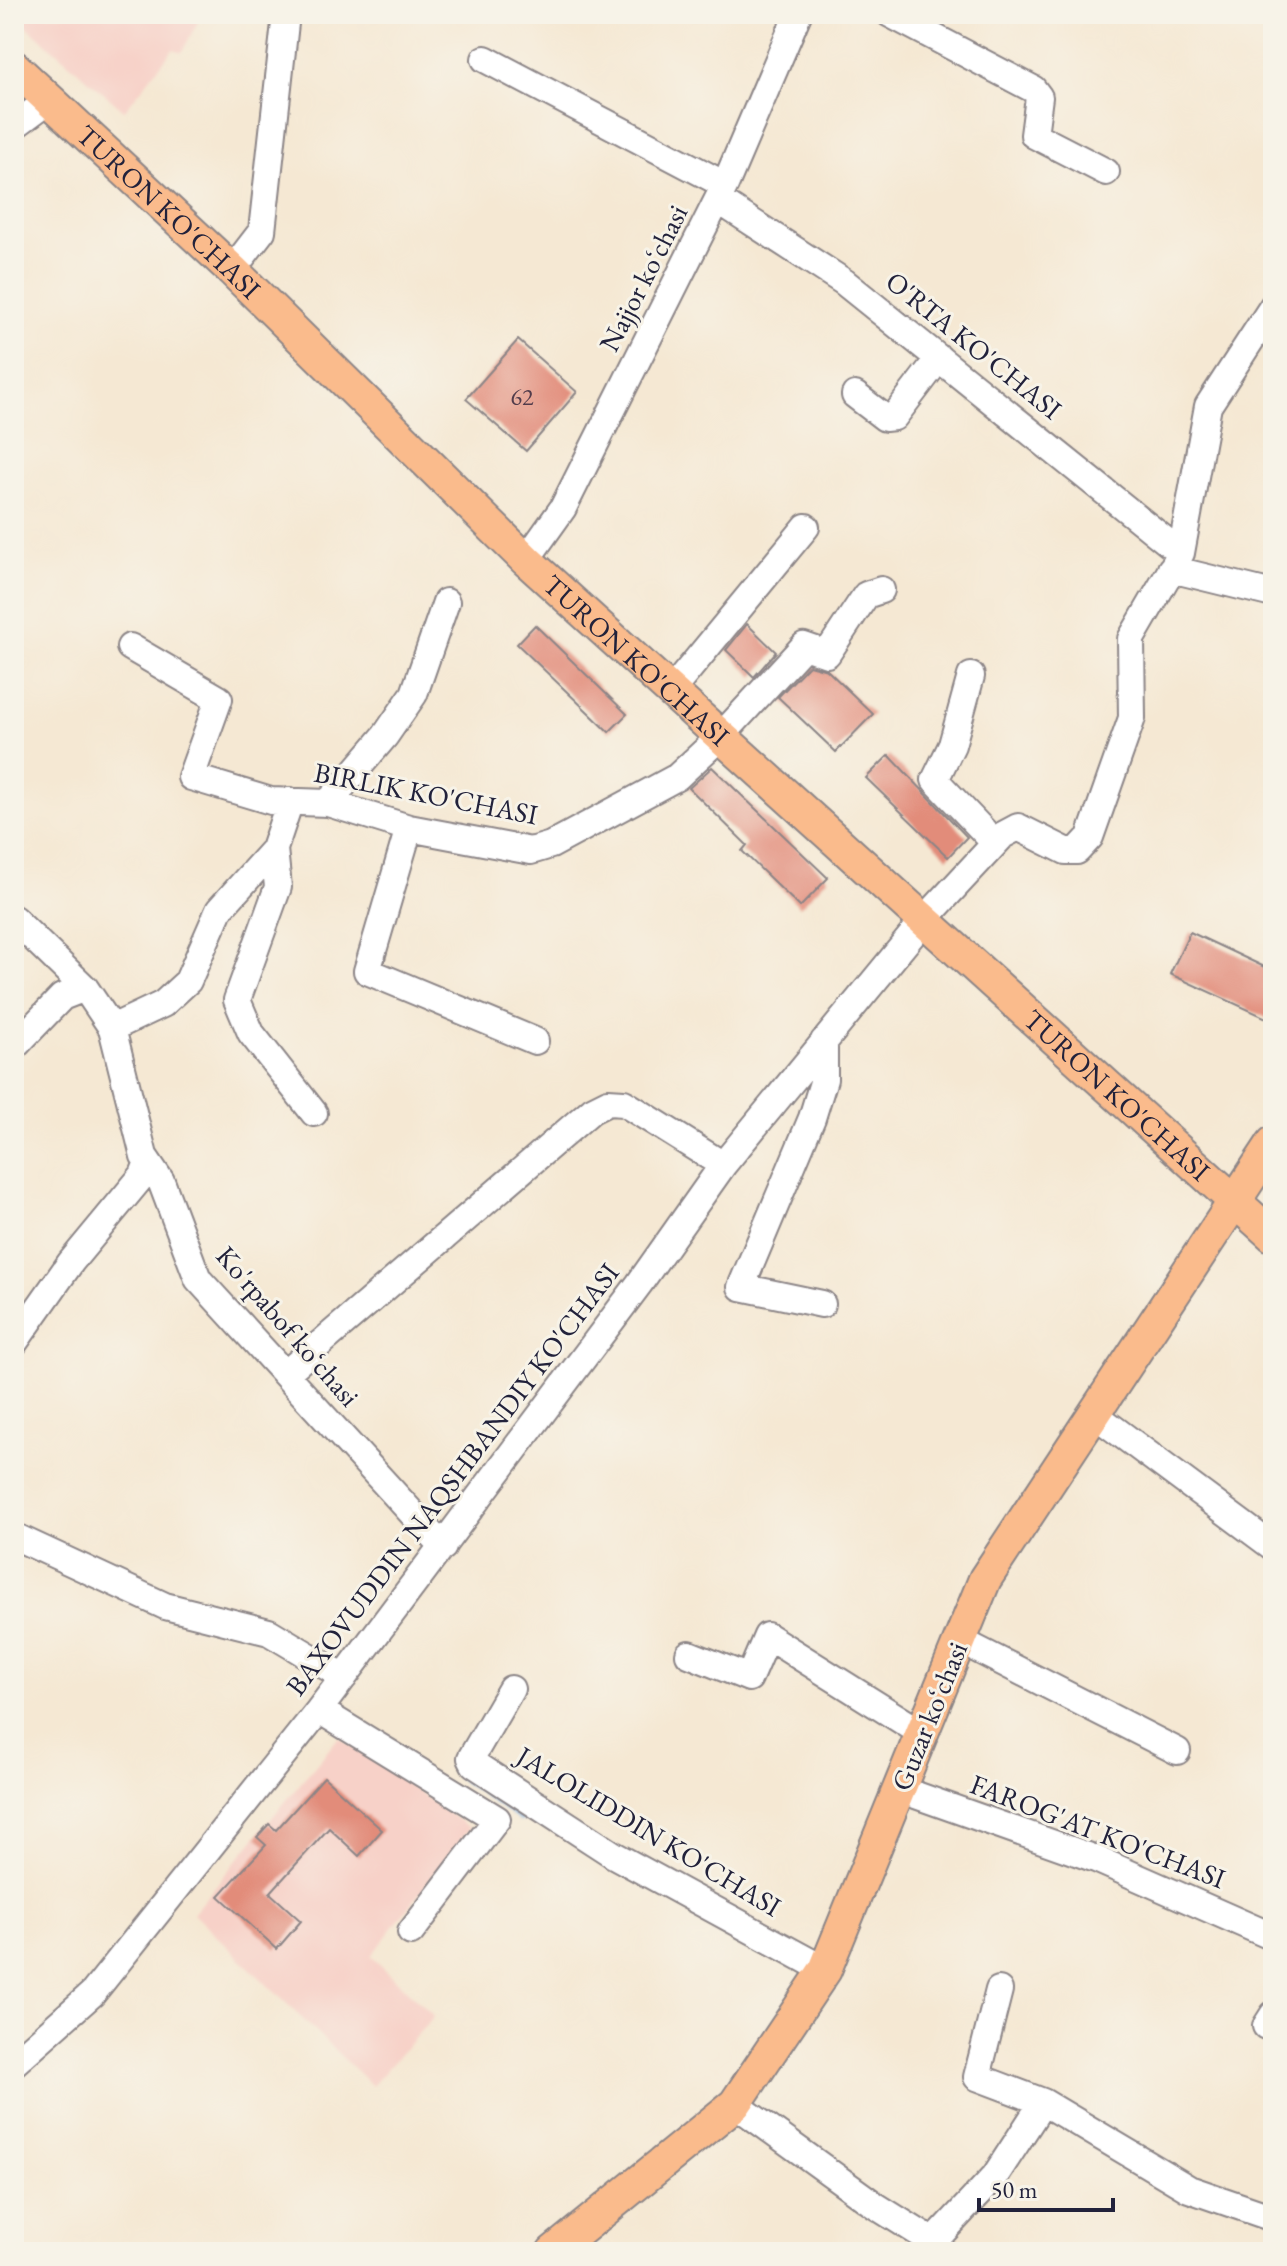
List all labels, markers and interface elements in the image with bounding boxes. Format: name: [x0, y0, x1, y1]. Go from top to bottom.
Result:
street label: TURON KO'CHASI: [69, 117, 269, 307]
street label: Najjor koʻchasi: [591, 198, 695, 357]
street label: O'RTA KO'CHASI: [879, 263, 1070, 427]
house number: 62: [510, 381, 534, 412]
street label: TURON KO'CHASI: [536, 566, 738, 754]
street label: BIRLIK KO'CHASI: [311, 754, 541, 832]
street label: TURON KO'CHASI: [1016, 1001, 1218, 1189]
street label: Ko'rpabof koʻchasi: [208, 1238, 368, 1414]
street label: BAXOVUDDIN NAQSHBANDIY KO'CHASI: [277, 1255, 627, 1703]
street label: Guzar koʻchasi: [883, 1636, 975, 1796]
street label: JALOLIDDIN KO'CHASI: [508, 1737, 788, 1925]
street label: FAROG'AT KO'CHASI: [965, 1766, 1231, 1896]
scale bar: [979, 2162, 1113, 2212]
text: 50 m: [991, 2174, 1038, 2205]

